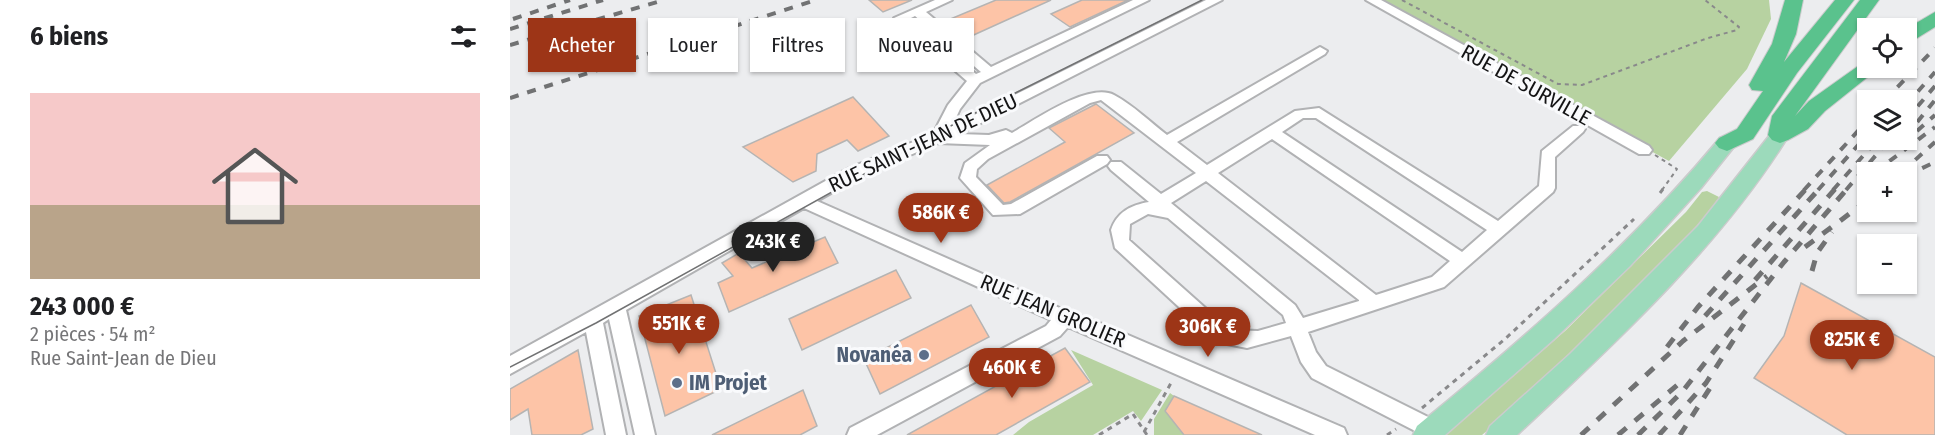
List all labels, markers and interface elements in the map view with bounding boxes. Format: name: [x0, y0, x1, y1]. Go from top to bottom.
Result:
chip: Acheter: [528, 18, 636, 72]
chip: Louer: [648, 18, 738, 72]
chip: Filtres: [750, 18, 845, 72]
chip: Nouveau: [857, 18, 974, 72]
map controls: [1857, 18, 1917, 294]
button: locate: [1857, 18, 1917, 78]
icon: filters: [447, 20, 480, 53]
text: 6 biens: [30, 21, 108, 52]
street label: RUE DE SURVILLE: [1457, 39, 1595, 131]
street label: RUE SAINT-JEAN DE DIEU: [824, 88, 1022, 198]
button: layers: [1857, 90, 1917, 150]
icon: home: [201, 132, 309, 240]
button: +: [1857, 162, 1917, 222]
pin: 586K €: [892, 193, 990, 244]
text: 586K €: [912, 200, 970, 224]
pin: 243K €: [724, 222, 822, 273]
text: 243K €: [746, 229, 800, 253]
button: −: [1857, 234, 1917, 294]
street label: RUE JEAN GROLIER: [976, 269, 1130, 354]
text: 243 000 €: [30, 291, 134, 322]
pin: 551K €: [630, 304, 728, 355]
pin: 306K €: [1159, 307, 1257, 358]
text: 551K €: [652, 311, 706, 335]
text: 306K €: [1179, 314, 1237, 338]
pin: 825K €: [1803, 320, 1901, 371]
text: 2 pièces · 54 m²: [30, 322, 155, 346]
text: 825K €: [1824, 327, 1880, 351]
place label: Novanéa: [837, 342, 912, 368]
text: Rue Saint-Jean de Dieu: [30, 346, 217, 370]
marker: Novanéa: [917, 348, 931, 362]
pin: 460K €: [963, 348, 1061, 399]
text: 460K €: [983, 355, 1041, 379]
place label: IM Projet: [689, 370, 768, 396]
marker: IM Projet: [670, 376, 684, 390]

